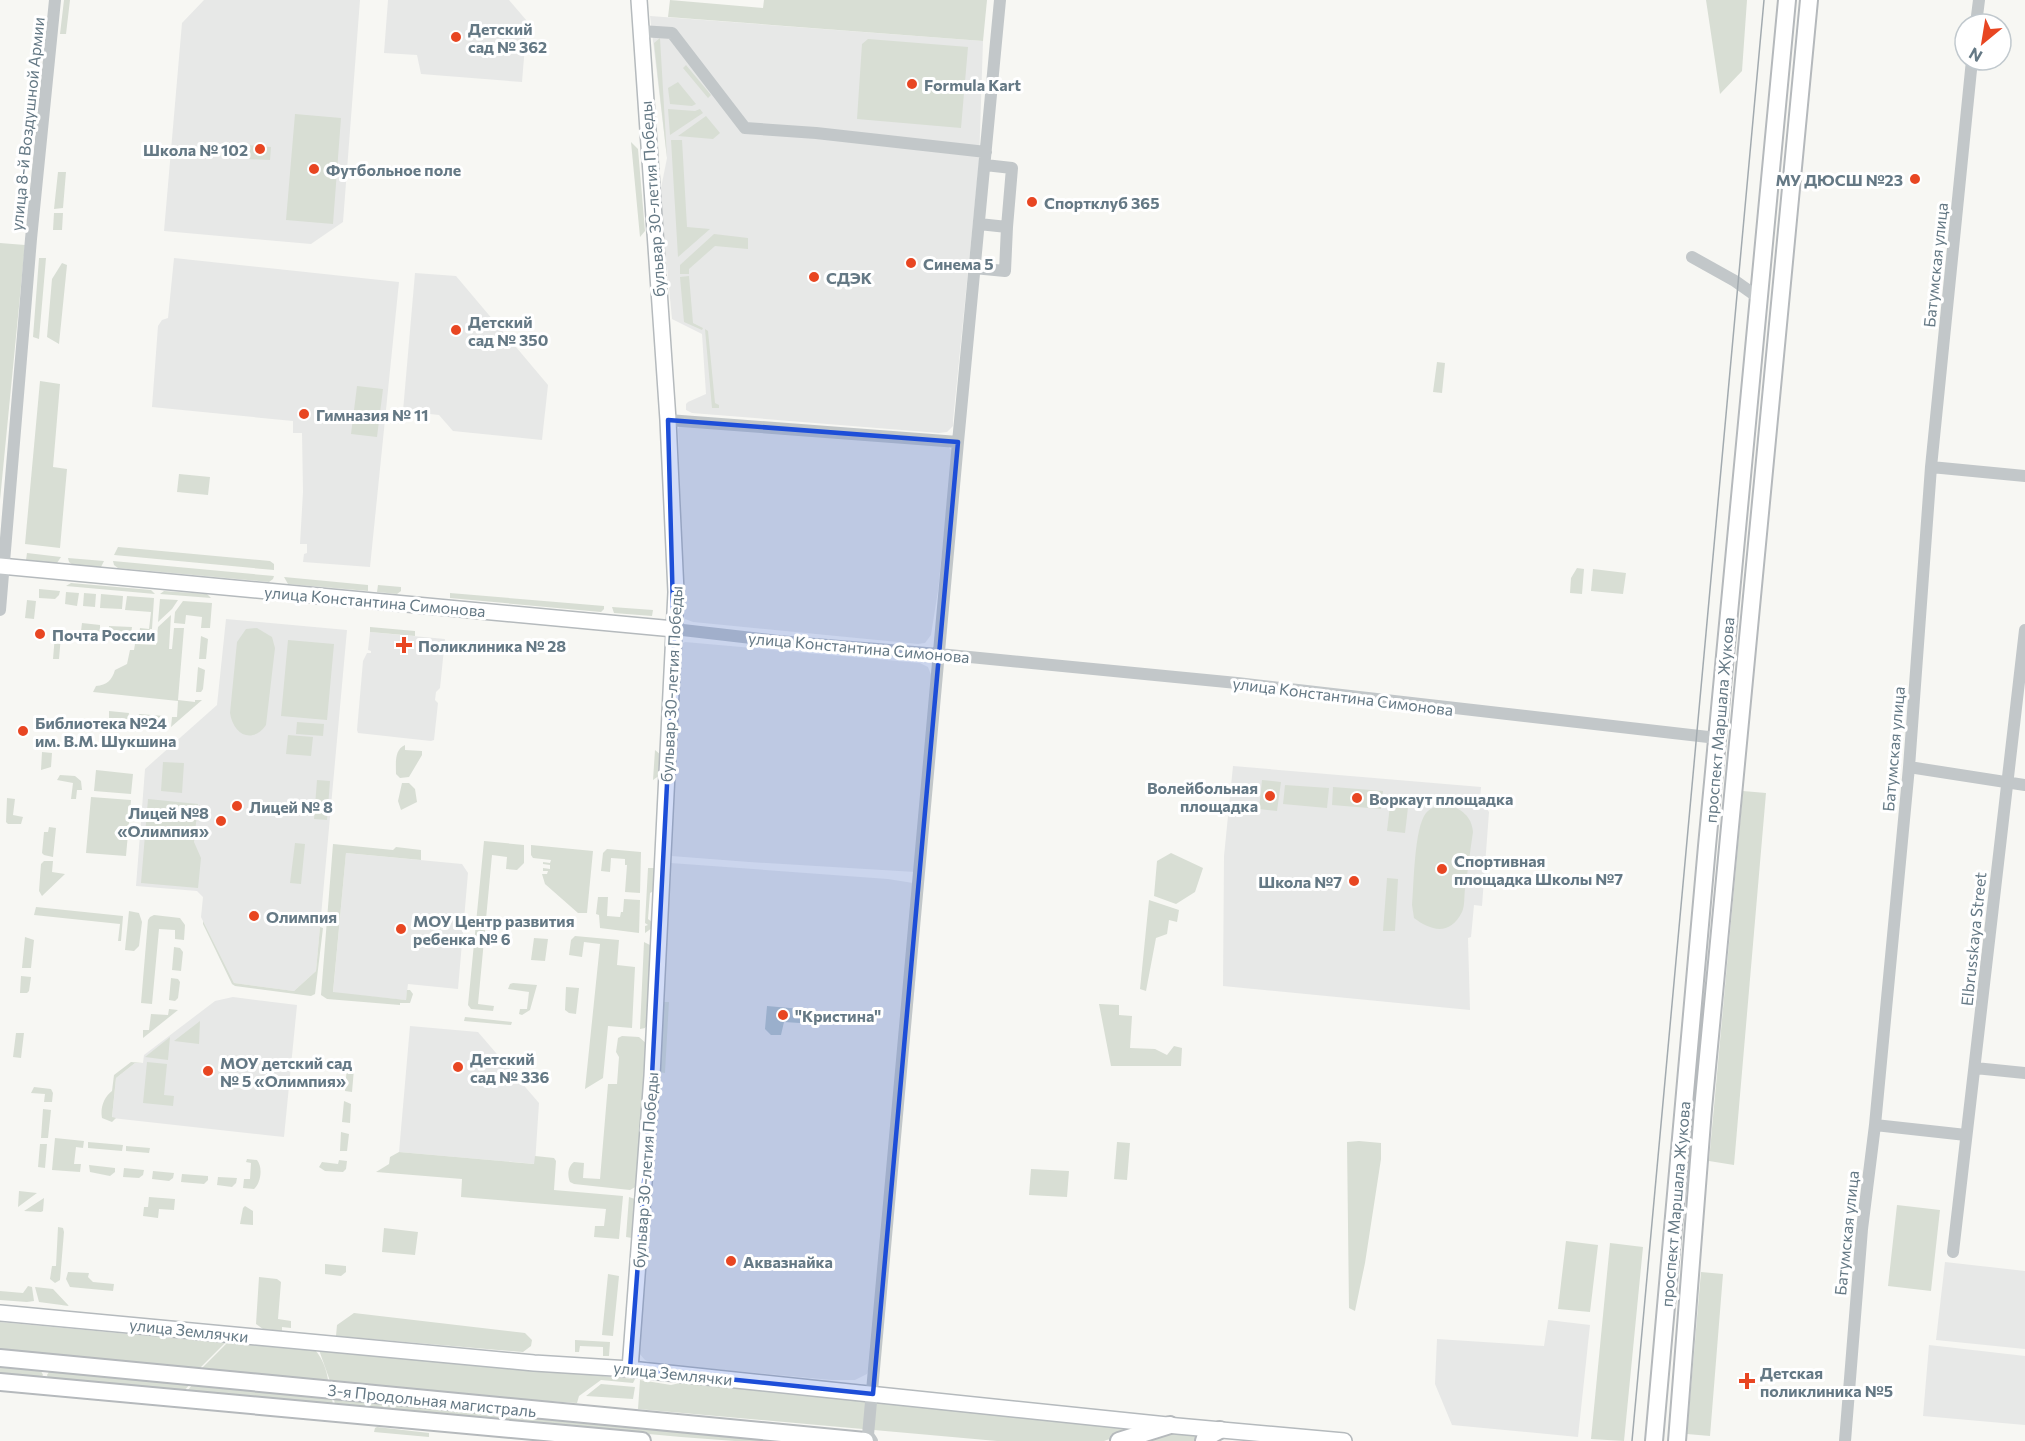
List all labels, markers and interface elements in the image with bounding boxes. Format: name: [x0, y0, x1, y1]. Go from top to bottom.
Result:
north arrow: [1953, 12, 2013, 72]
street label: улица 8-й Воздушной Армии: [6, 16, 48, 232]
place label: Детский сад № 362: [468, 19, 547, 56]
marker: Детский сад № 362: [449, 30, 463, 44]
text: N: [1965, 44, 1985, 67]
place label: Formula Kart: [924, 75, 1021, 94]
marker: Formula Kart: [905, 77, 919, 91]
street label: бульвар 30-летия Победы: [636, 100, 668, 298]
place label: Школа № 102: [143, 140, 248, 159]
marker: Школа № 102: [253, 142, 267, 156]
place label: Футбольное поле: [326, 160, 461, 179]
marker: Футбольное поле: [307, 162, 321, 176]
place label: МУ ДЮСШ №23: [1775, 170, 1903, 189]
marker: МУ ДЮСШ №23: [1908, 172, 1922, 186]
place label: Спортклуб 365: [1044, 193, 1160, 212]
marker: Спортклуб 365: [1025, 195, 1039, 209]
street label: Батумская улица: [1919, 202, 1951, 328]
place label: Синема 5: [923, 254, 994, 273]
marker: Синема 5: [904, 256, 918, 270]
place label: СДЭК: [826, 268, 872, 287]
marker: СДЭК: [807, 270, 821, 284]
place label: Детский сад № 350: [468, 312, 548, 349]
marker: Детский сад № 350: [449, 323, 463, 337]
place label: Гимназия № 11: [316, 405, 429, 424]
marker: Гимназия № 11: [297, 407, 311, 421]
street label: улица Константина Симонова: [263, 582, 487, 620]
street label: бульвар 30-летия Победы: [656, 585, 686, 783]
street label: проспект Маршала Жукова: [1701, 616, 1737, 824]
place label: Почта России: [52, 625, 155, 644]
marker: Почта России: [33, 627, 47, 641]
street label: улица Константина Симонова: [747, 628, 971, 666]
marker: Поликлиника № 28: [395, 636, 413, 654]
place label: Поликлиника № 28: [418, 636, 566, 655]
street label: улица Константина Симонова: [1232, 673, 1454, 719]
street label: Батумская улица: [1878, 686, 1908, 812]
place label: Библиотека №24 им. В.М. Шукшина: [35, 713, 176, 750]
marker: Библиотека №24 им. В.М. Шукшина: [16, 724, 30, 738]
place label: Волейбольная площадка: [1147, 778, 1258, 815]
marker: Волейбольная площадка: [1263, 789, 1277, 803]
place label: Воркаут площадка: [1369, 789, 1513, 808]
marker: Воркаут площадка: [1350, 791, 1364, 805]
place label: Лицей № 8: [249, 797, 333, 816]
marker: Лицей № 8: [230, 799, 244, 813]
place label: Лицей №8 «Олимпия»: [117, 803, 209, 840]
marker: Лицей №8 «Олимпия»: [214, 814, 228, 828]
place label: Спортивная площадка Школы №7: [1454, 851, 1623, 888]
marker: Спортивная площадка Школы №7: [1435, 862, 1449, 876]
street label: Elbrusskaya Street: [1957, 871, 1990, 1007]
place label: Школа №7: [1258, 872, 1342, 891]
marker: Школа №7: [1347, 874, 1361, 888]
place label: Олимпия: [266, 907, 337, 926]
marker: Олимпия: [247, 909, 261, 923]
place label: МОУ Центр развития ребенка № 6: [413, 911, 575, 948]
marker: МОУ Центр развития ребенка № 6: [394, 922, 408, 936]
place label: "Кристина": [795, 1006, 881, 1025]
marker: "Кристина": [776, 1008, 790, 1022]
place label: Детский сад № 336: [470, 1049, 550, 1086]
place label: МОУ детский сад № 5 «Олимпия»: [220, 1053, 352, 1090]
marker: Детский сад № 336: [451, 1060, 465, 1074]
marker: МОУ детский сад № 5 «Олимпия»: [201, 1064, 215, 1078]
street label: бульвар 30-летия Победы: [629, 1071, 661, 1269]
street label: проспект Маршала Жукова: [1657, 1100, 1693, 1308]
street label: Батумская улица: [1830, 1170, 1862, 1296]
place label: Аквазнайка: [743, 1252, 833, 1271]
marker: Аквазнайка: [724, 1254, 738, 1268]
street label: улица Землячки: [128, 1314, 250, 1346]
street label: улица Землячки: [612, 1357, 734, 1389]
place label: Детская поликлиника №5: [1760, 1363, 1893, 1400]
marker: Детская поликлиника №5: [1738, 1372, 1756, 1390]
street label: 3-я Продольная магистраль: [327, 1380, 537, 1420]

